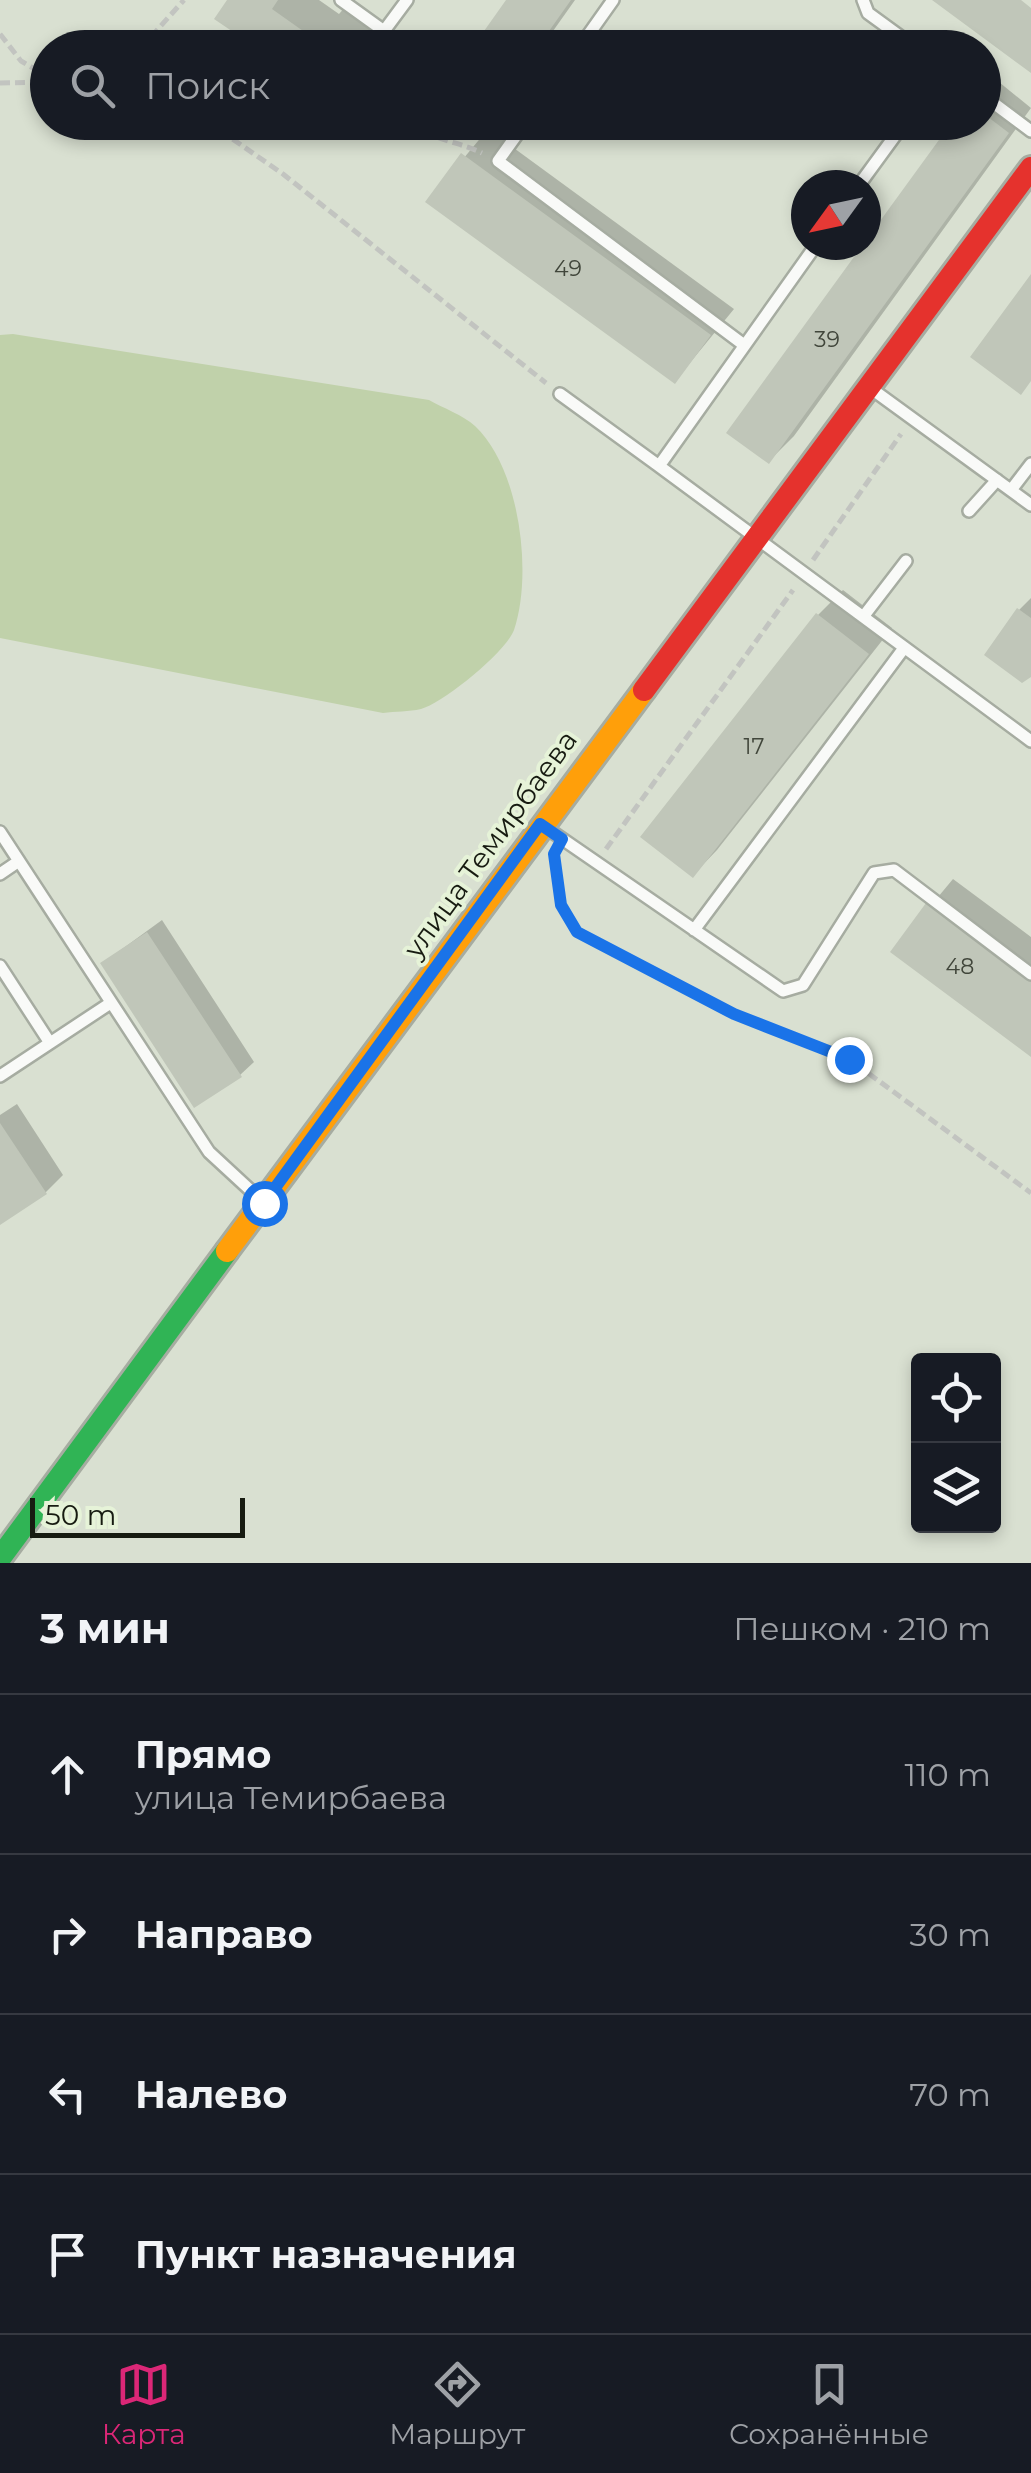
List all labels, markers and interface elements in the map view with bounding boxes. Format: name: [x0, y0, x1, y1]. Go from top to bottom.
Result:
search box: [30, 30, 1001, 140]
icon: search: [65, 58, 120, 113]
text: Поиск: [145, 62, 270, 109]
north arrow: [791, 170, 881, 260]
house number: 49: [554, 255, 582, 282]
house number: 39: [814, 326, 840, 353]
street label: улица Темирбаева: [395, 724, 584, 965]
house number: 17: [744, 733, 764, 760]
house number: 48: [946, 953, 974, 980]
route end: [827, 1037, 873, 1083]
route start: [242, 1181, 288, 1227]
map controls: [911, 1353, 1001, 1533]
button: locate: [911, 1353, 1001, 1443]
button: layers: [911, 1443, 1001, 1533]
scale bar: [30, 1493, 245, 1538]
text: 50 m: [45, 1498, 116, 1532]
text: 3 мин: [40, 1602, 170, 1654]
text: Пешком · 210 m: [733, 1609, 991, 1648]
text: Прямо: [135, 1731, 271, 1778]
icon: ahead: [40, 1747, 95, 1802]
text: 110 m: [904, 1755, 991, 1794]
text: улица Темирбаева: [135, 1778, 447, 1817]
icon: right: [40, 1907, 95, 1962]
text: Направо: [135, 1911, 313, 1958]
text: 30 m: [909, 1915, 991, 1954]
icon: left: [40, 2067, 95, 2122]
text: Налево: [135, 2071, 287, 2118]
text: 70 m: [909, 2075, 991, 2114]
icon: arrive: [40, 2227, 95, 2282]
text: Пункт назначения: [135, 2231, 517, 2278]
tab: Карта: [102, 2357, 186, 2451]
tab: Маршрут: [389, 2357, 525, 2451]
tab: Сохранённые: [729, 2357, 929, 2451]

